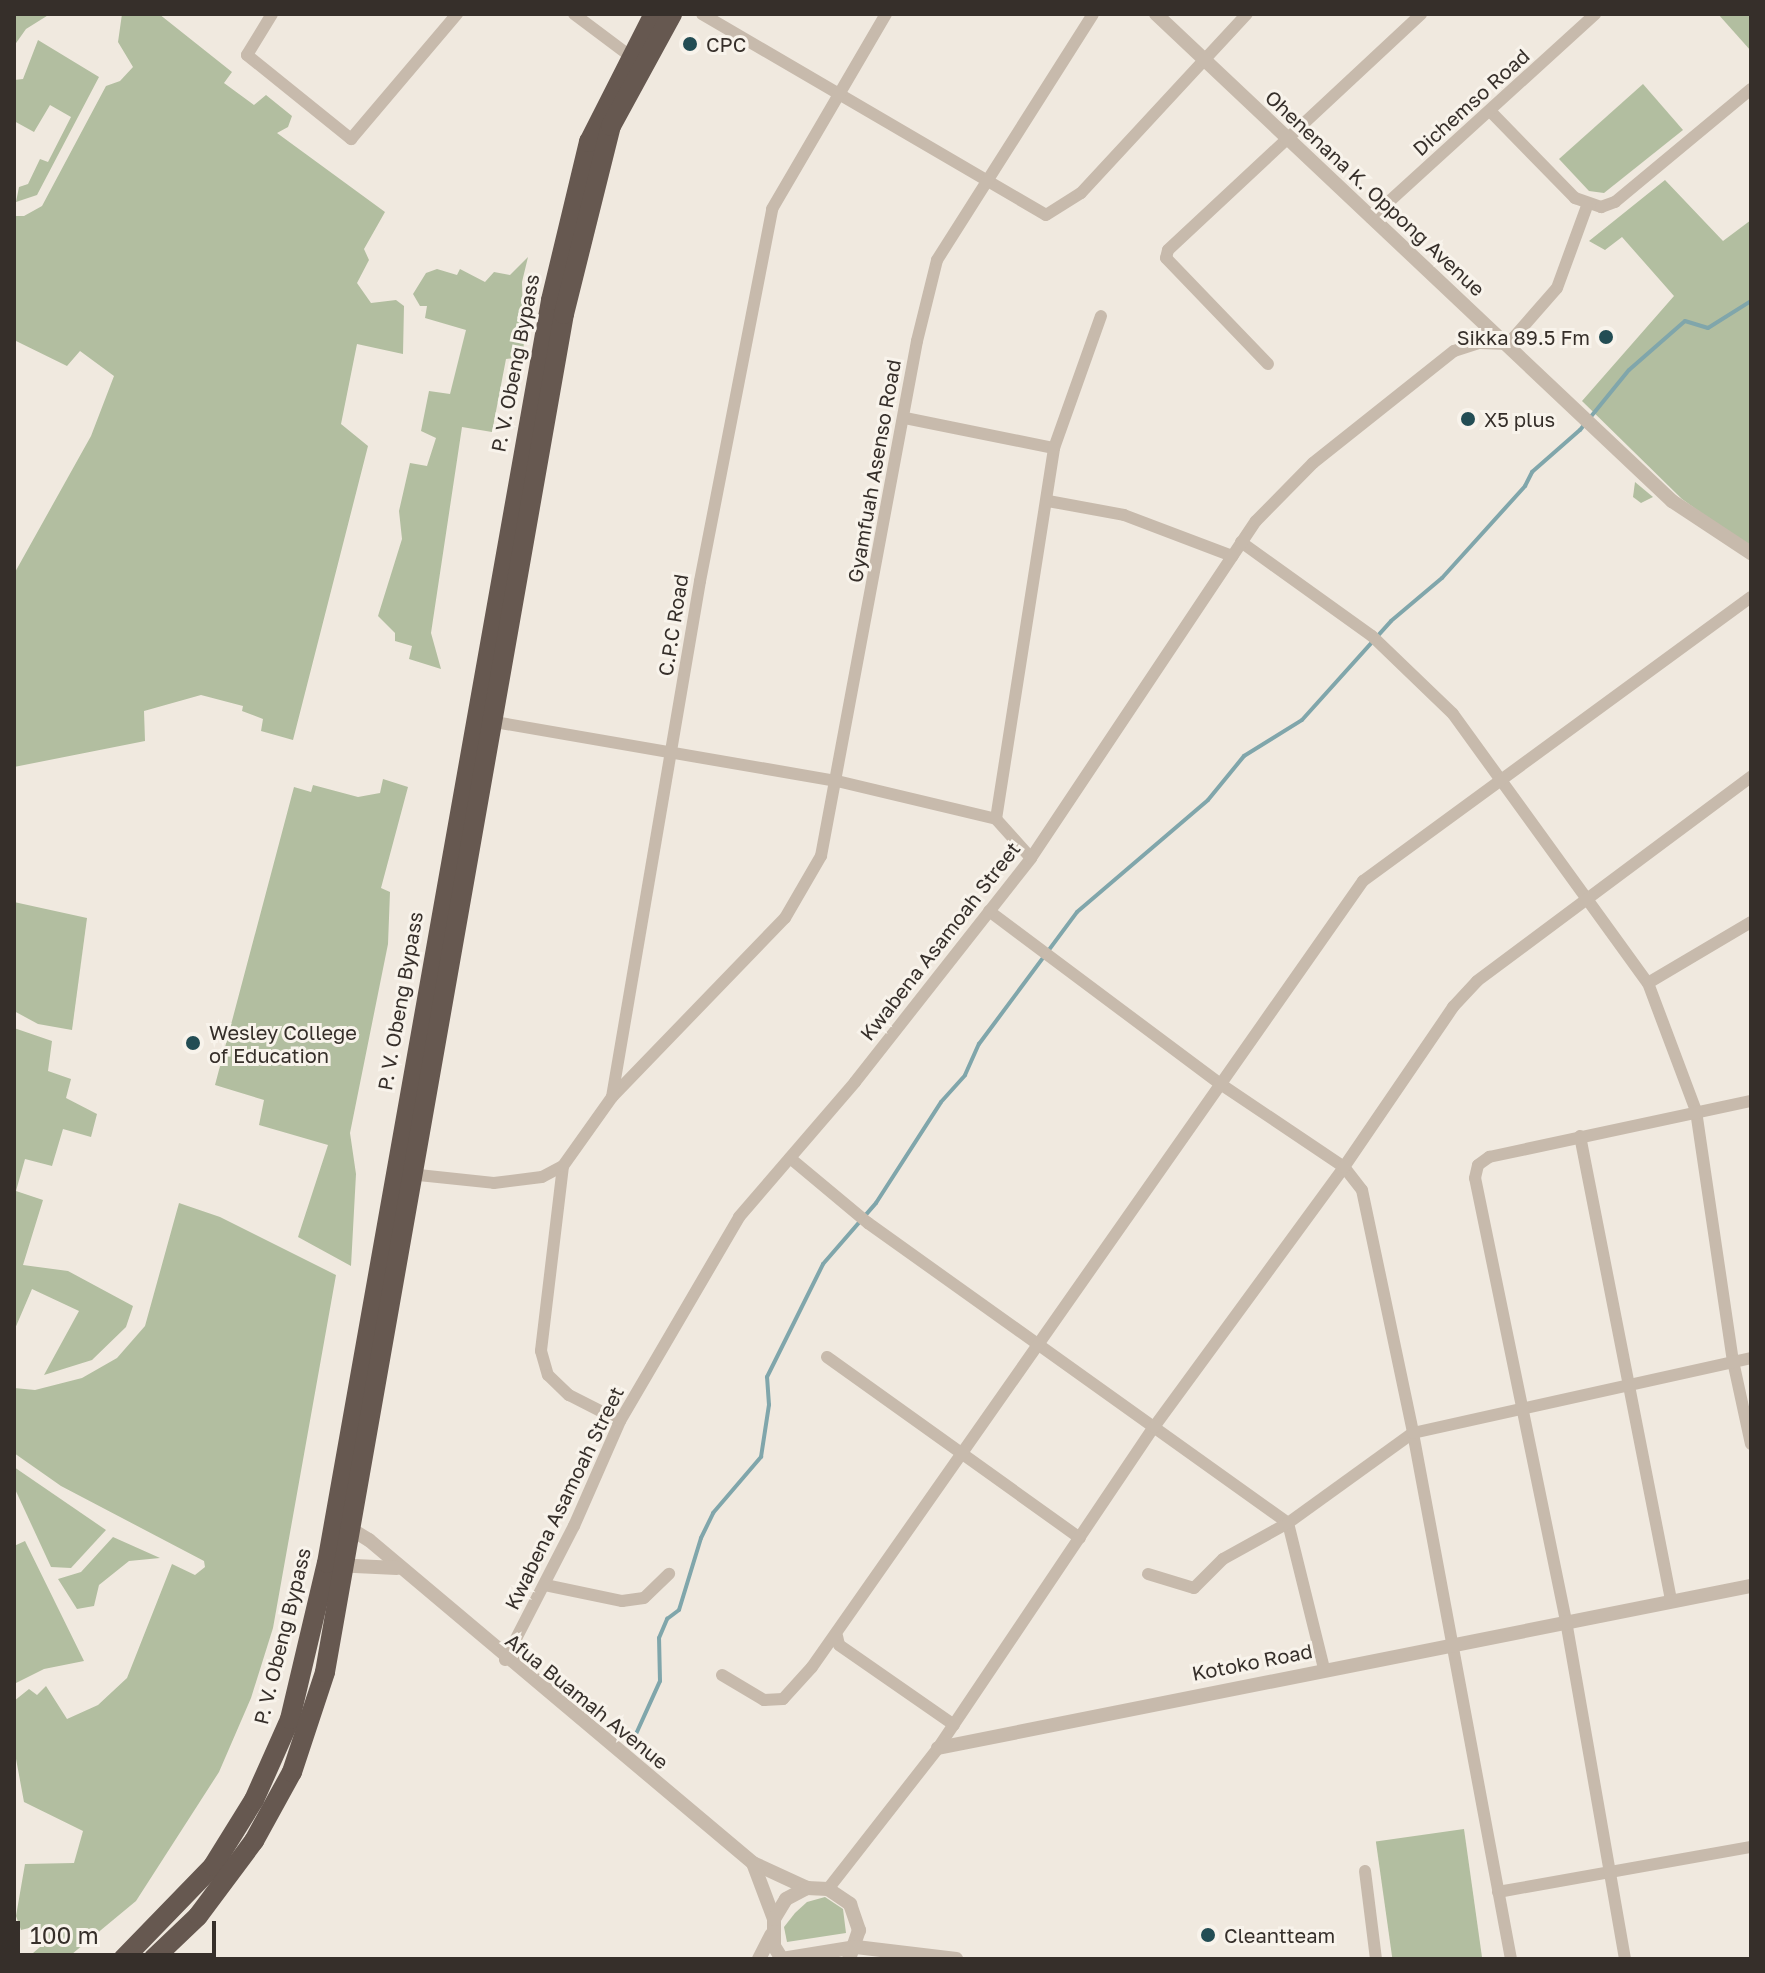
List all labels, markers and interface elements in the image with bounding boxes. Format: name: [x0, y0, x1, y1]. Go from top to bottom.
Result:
place label: CPC: [706, 32, 746, 56]
marker: CPC: [681, 35, 699, 53]
street label: Dichemso Road: [1408, 43, 1534, 161]
street label: Ohenenana K. Oppong Avenue: [1260, 85, 1490, 301]
street label: P. V. Obeng Bypass: [486, 272, 544, 454]
place label: Sikka 89.5 Fm: [1457, 325, 1590, 349]
marker: Sikka 89.5 Fm: [1597, 328, 1615, 346]
street label: Gyamfuah Asenso Road: [843, 358, 905, 584]
place label: X5 plus: [1484, 407, 1555, 431]
marker: X5 plus: [1459, 410, 1477, 428]
street label: C.P.C Road: [653, 572, 693, 678]
street label: Kwabena Asamoah Street: [855, 837, 1025, 1045]
street label: P. V. Obeng Bypass: [372, 910, 428, 1092]
place label: Wesley College of Education: [209, 1020, 357, 1067]
marker: Wesley College of Education: [184, 1034, 202, 1052]
street label: Kwabena Asamoah Street: [499, 1382, 629, 1614]
street label: P. V. Obeng Bypass: [248, 1545, 316, 1727]
street label: Afua Buamah Avenue: [501, 1628, 673, 1774]
street label: Kotoko Road: [1190, 1639, 1314, 1685]
scale bar: [20, 1905, 220, 1955]
text: 100 m: [30, 1920, 99, 1949]
place label: Cleantteam: [1224, 1923, 1335, 1947]
marker: Cleantteam: [1199, 1926, 1217, 1944]

